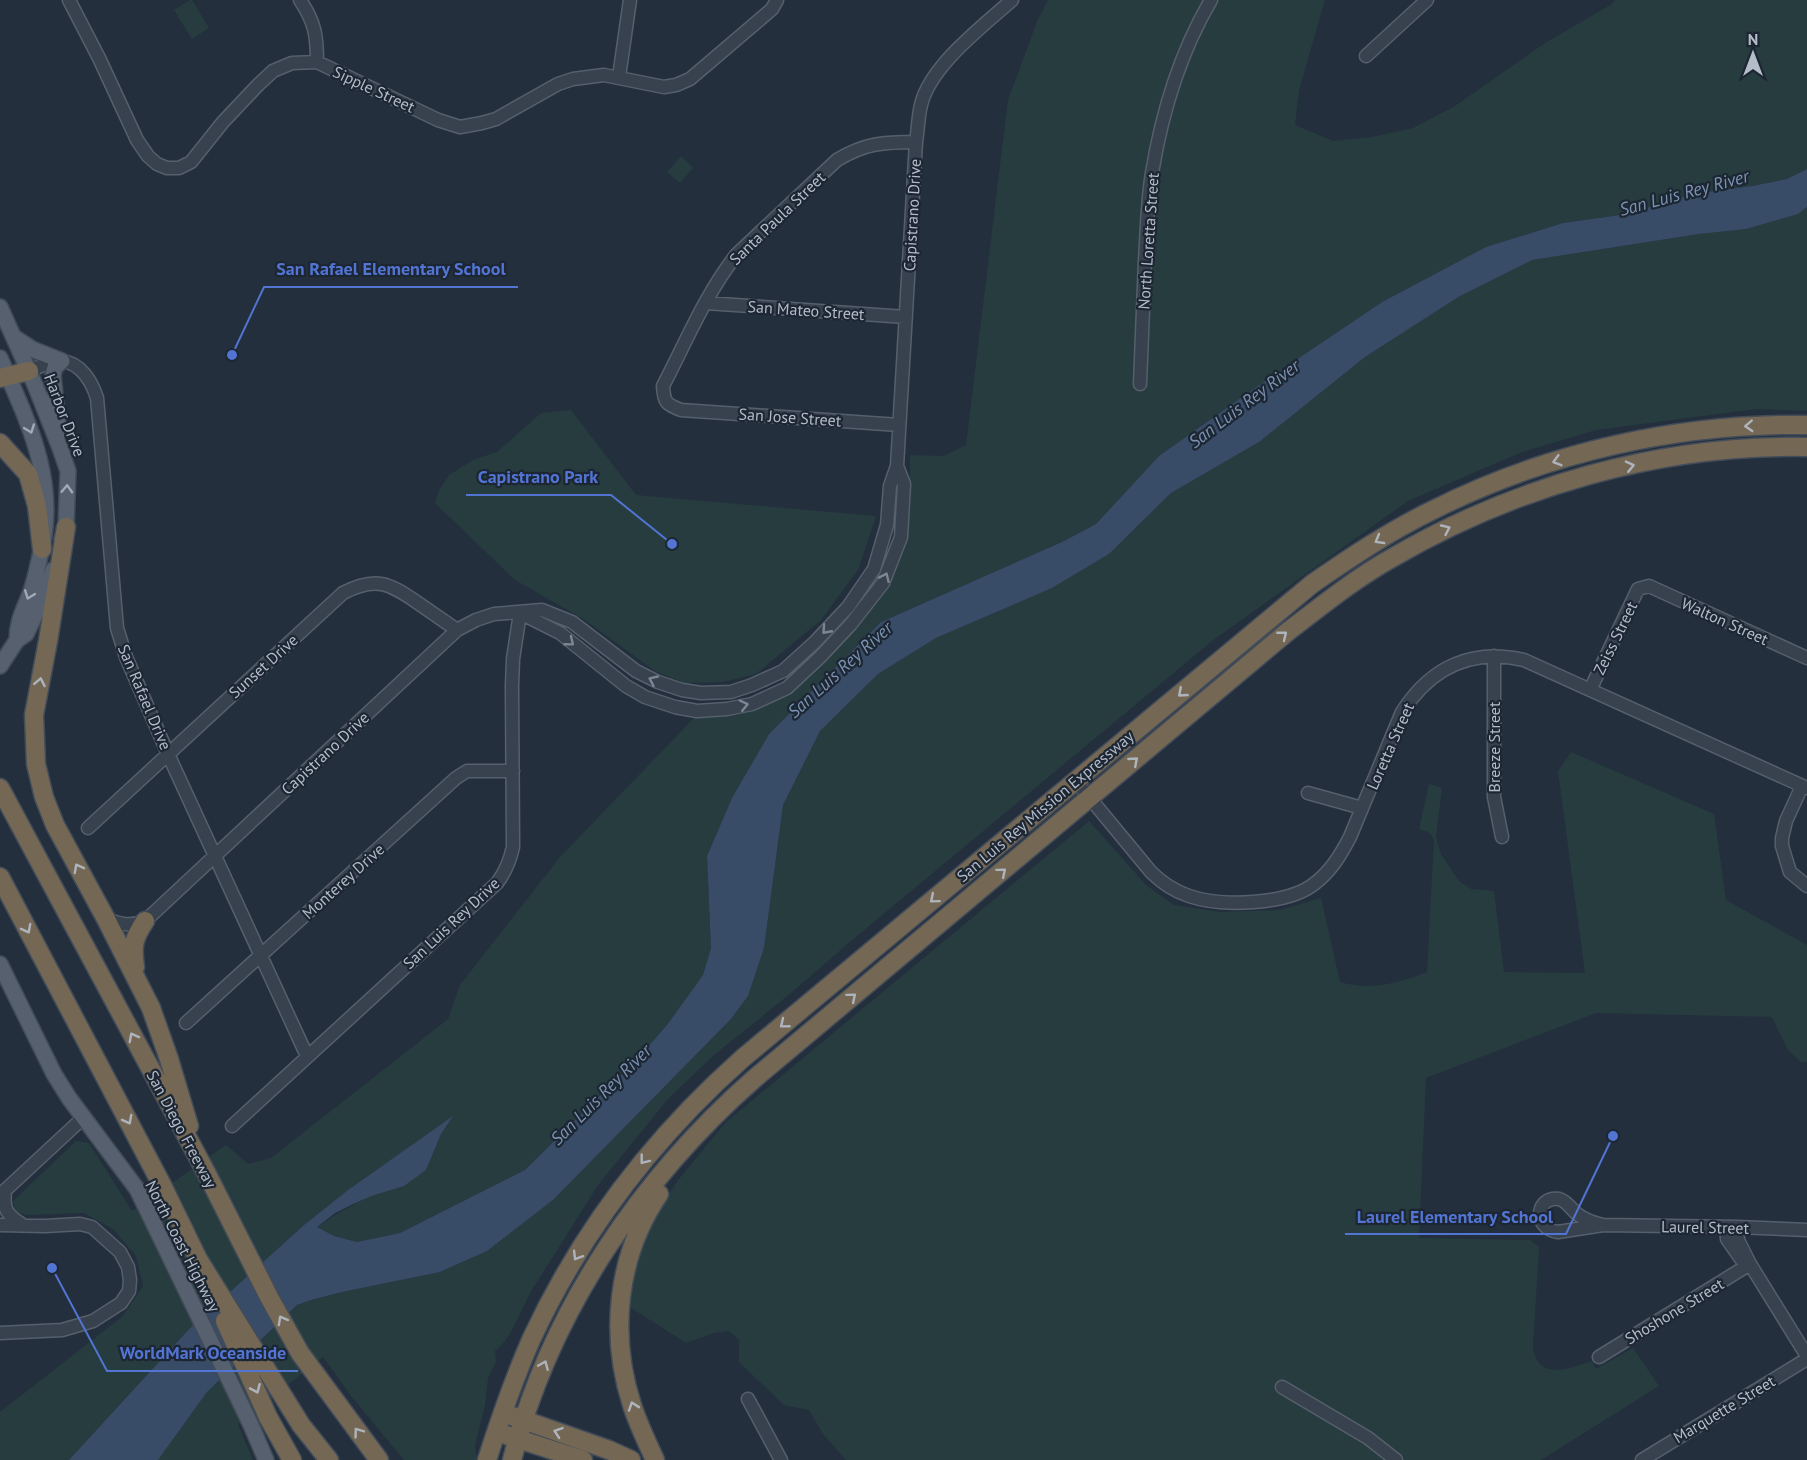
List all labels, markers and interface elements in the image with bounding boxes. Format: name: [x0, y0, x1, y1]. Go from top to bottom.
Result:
north arrow: [1723, 24, 1783, 84]
text: N: [1748, 29, 1758, 49]
street label: Sipple Street: [330, 61, 419, 117]
street label: Capistrano Drive: [899, 158, 925, 272]
water label: San Luis Rey River: [1617, 164, 1752, 221]
street label: Santa Paula Street: [725, 167, 829, 269]
street label: North Loretta Street: [1133, 171, 1163, 310]
callout: San Rafael Elementary School: [264, 251, 518, 287]
text: San Rafael Elementary School: [276, 257, 506, 280]
street label: San Mateo Street: [747, 296, 866, 324]
water label: San Luis Rey River: [1184, 354, 1305, 453]
street label: Harbor Drive: [40, 371, 90, 459]
street label: San Jose Street: [738, 403, 842, 431]
one-way arrow: [1744, 420, 1753, 433]
one-way arrow: [23, 423, 35, 434]
one-way arrow: [1552, 454, 1563, 466]
callout: Capistrano Park: [466, 459, 611, 495]
one-way arrow: [1625, 460, 1635, 473]
text: Capistrano Park: [478, 465, 598, 488]
one-way arrow: [61, 485, 73, 494]
one-way arrow: [1440, 525, 1451, 537]
one-way arrow: [1375, 532, 1385, 544]
one-way arrow: [878, 573, 890, 584]
one-way arrow: [24, 588, 36, 599]
street label: Walton Street: [1678, 593, 1772, 649]
street label: Zeiss Street: [1589, 598, 1642, 678]
water label: San Luis Rey River: [782, 616, 898, 723]
one-way arrow: [822, 623, 833, 634]
street label: Sunset Drive: [224, 630, 302, 702]
one-way arrow: [1276, 632, 1287, 643]
one-way arrow: [564, 634, 575, 645]
street label: San Rafael Drive: [114, 641, 176, 753]
one-way arrow: [649, 675, 660, 687]
one-way arrow: [33, 678, 46, 688]
one-way arrow: [1178, 686, 1189, 697]
street label: Loretta Street: [1362, 699, 1418, 793]
one-way arrow: [739, 700, 749, 713]
street label: Breeze Street: [1484, 701, 1504, 792]
street label: Capistrano Drive: [277, 707, 373, 799]
street label: San Luis Rey Mission Expressway: [952, 726, 1138, 886]
one-way arrow: [1127, 757, 1138, 768]
street label: Monterey Drive: [298, 839, 388, 923]
one-way arrow: [74, 863, 85, 874]
one-way arrow: [995, 868, 1006, 879]
street label: San Luis Rey Drive: [399, 873, 503, 973]
one-way arrow: [930, 892, 941, 903]
one-way arrow: [20, 922, 31, 933]
one-way arrow: [845, 993, 856, 1004]
one-way arrow: [780, 1017, 791, 1028]
one-way arrow: [129, 1033, 140, 1043]
water label: San Luis Rey River: [545, 1039, 657, 1150]
street label: San Diego Freeway: [143, 1067, 222, 1192]
one-way arrow: [121, 1113, 132, 1124]
one-way arrow: [641, 1153, 652, 1164]
street label: North Coast Highway: [141, 1177, 225, 1316]
callout: Laurel Elementary School: [1345, 1198, 1566, 1234]
text: Laurel Elementary School: [1357, 1205, 1554, 1228]
street label: Laurel Street: [1661, 1216, 1750, 1238]
one-way arrow: [572, 1250, 584, 1260]
street label: Shoshone Street: [1621, 1273, 1728, 1348]
one-way arrow: [278, 1316, 289, 1326]
callout: WorldMark Oceanside: [107, 1335, 298, 1371]
text: WorldMark Oceanside: [120, 1341, 286, 1364]
one-way arrow: [537, 1361, 549, 1372]
street label: Marquette Street: [1669, 1370, 1779, 1447]
one-way arrow: [248, 1383, 260, 1394]
one-way arrow: [627, 1401, 640, 1412]
one-way arrow: [553, 1426, 563, 1439]
one-way arrow: [354, 1427, 365, 1438]

